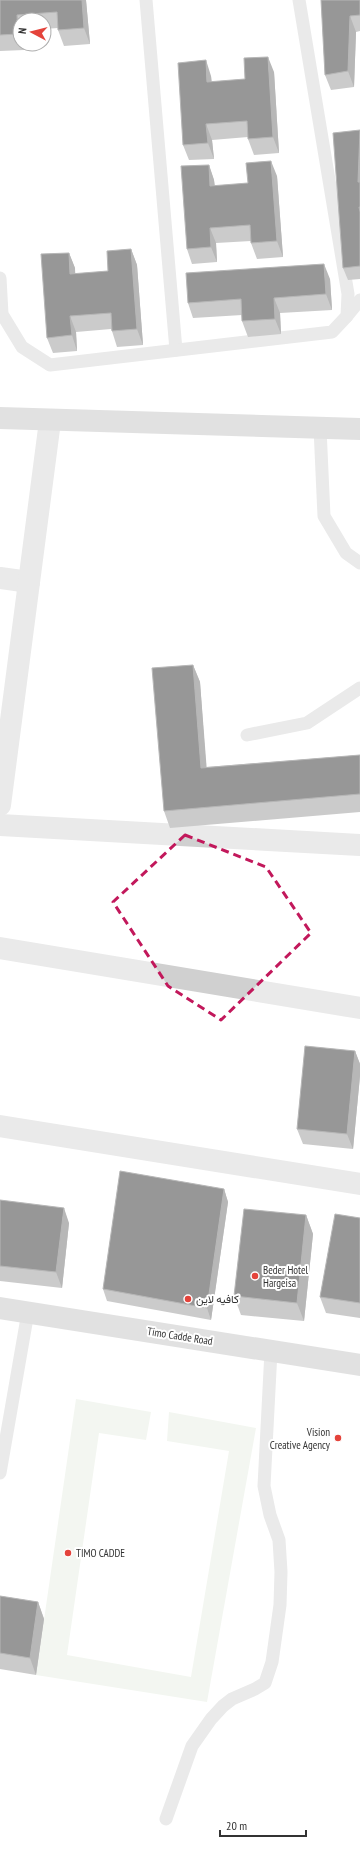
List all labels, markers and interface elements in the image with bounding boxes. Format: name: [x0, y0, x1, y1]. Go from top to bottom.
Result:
north arrow: [12, 12, 52, 52]
text: N: [15, 27, 29, 35]
place label: Beder Hotel Hargeisa: [263, 1263, 309, 1290]
marker: Beder Hotel Hargeisa: [250, 1271, 260, 1281]
place label: كافيه لاين: [196, 1292, 239, 1306]
marker: كافيه لاين: [183, 1294, 193, 1304]
street label: Timo Cadde Road: [146, 1324, 214, 1348]
place label: Vision Creative Agency: [270, 1425, 331, 1452]
marker: Vision Creative Agency: [333, 1433, 343, 1443]
place label: TIMO CADDE: [76, 1546, 125, 1560]
marker: TIMO CADDE: [63, 1548, 73, 1558]
scale bar: [220, 1812, 306, 1838]
text: 20 m: [226, 1818, 247, 1833]

